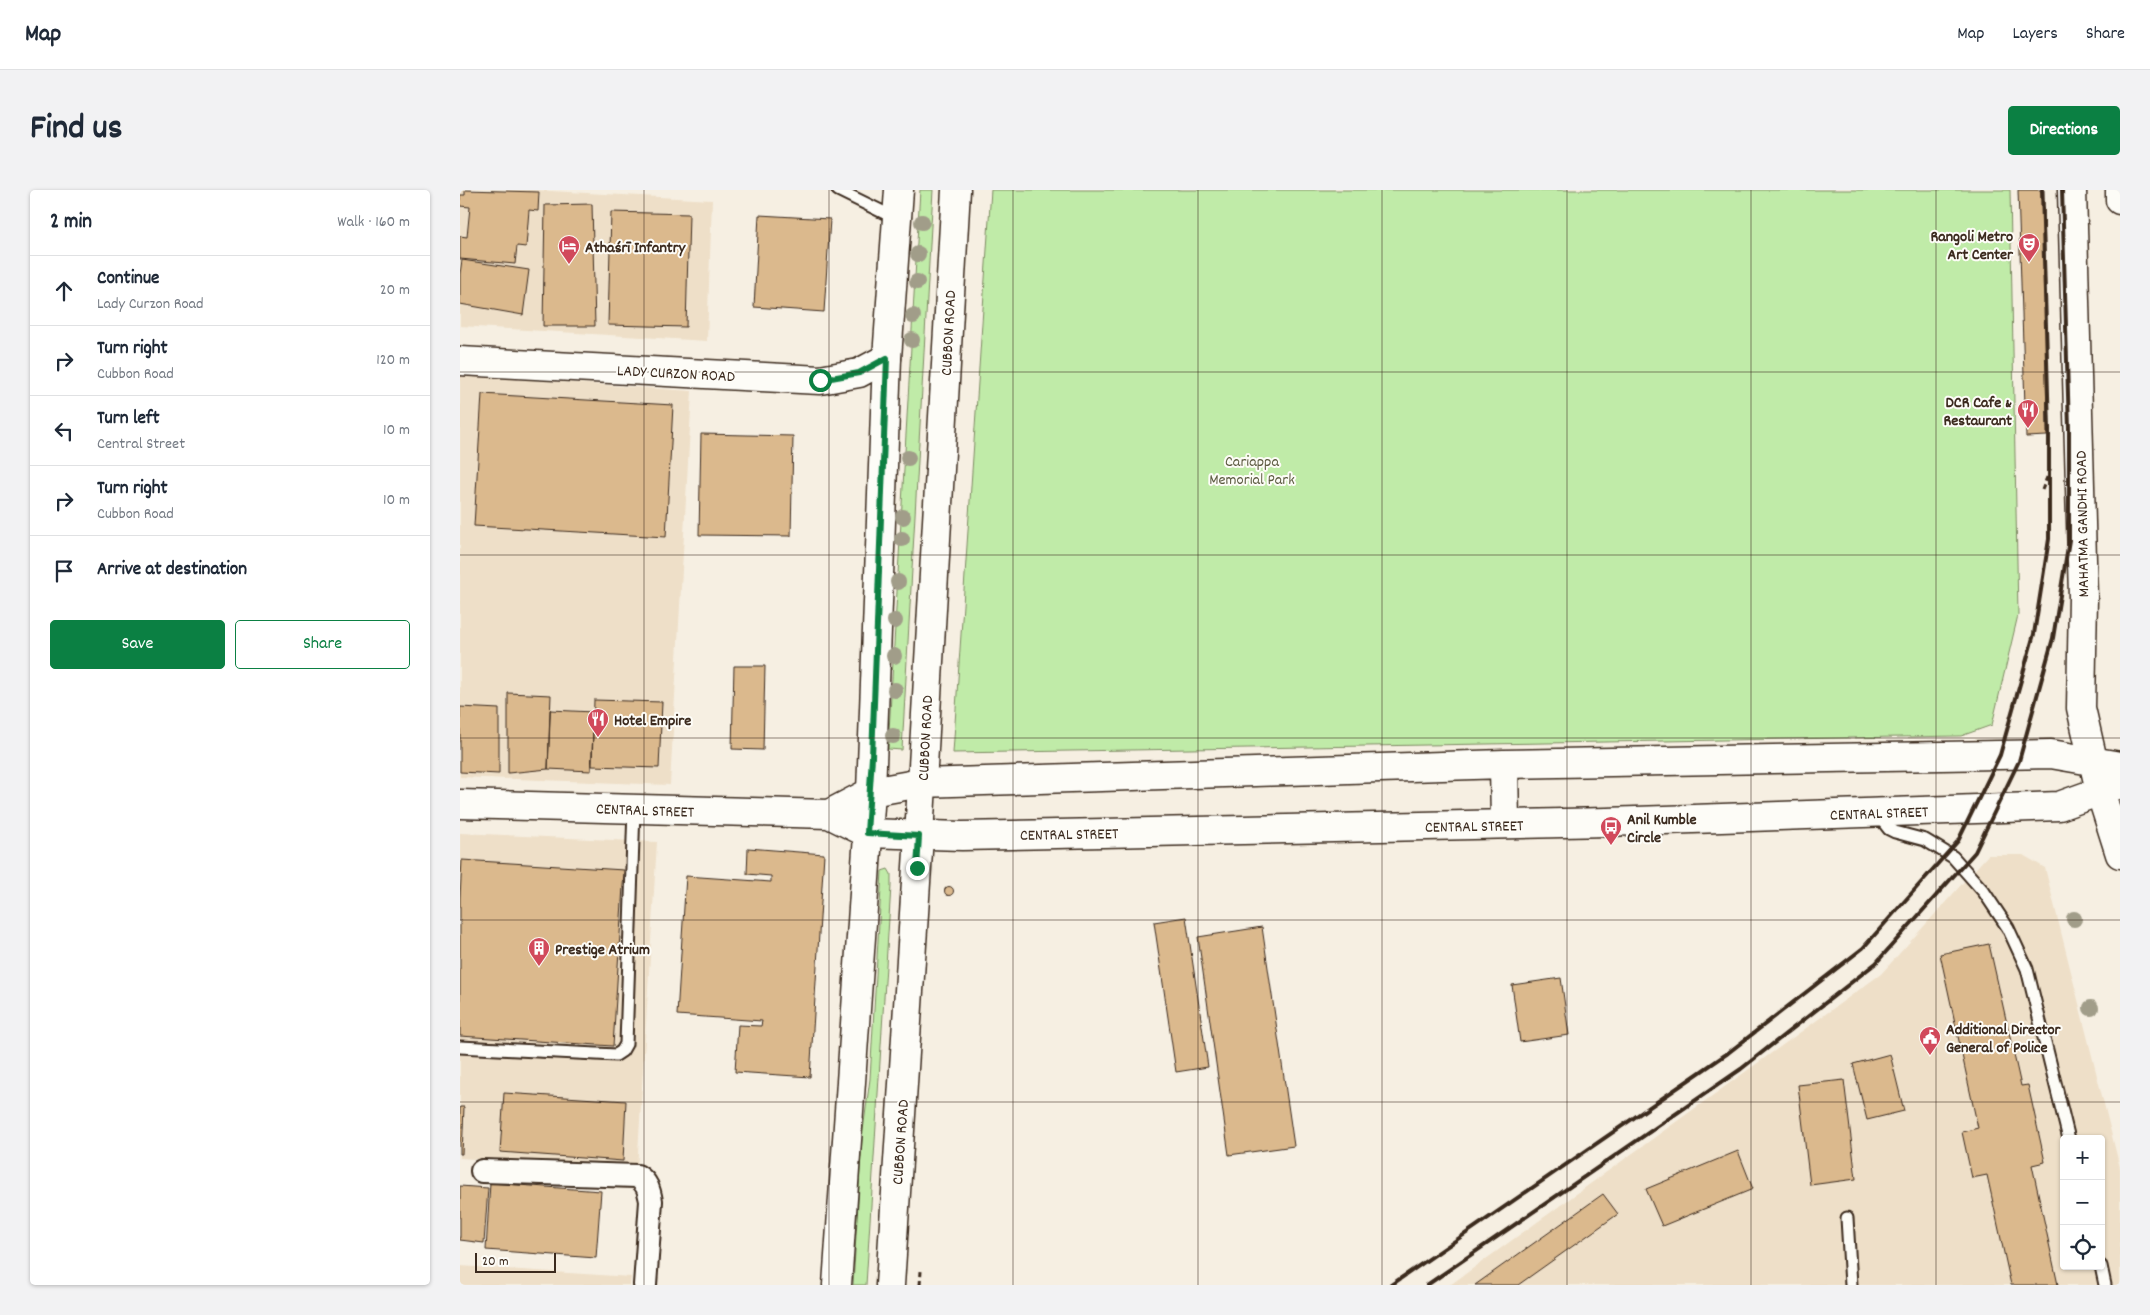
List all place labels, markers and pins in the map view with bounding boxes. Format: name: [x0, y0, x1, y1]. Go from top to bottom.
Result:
place label: Rangoli Metro Art Center: [1930, 226, 2014, 267]
theatre icon: Rangoli Metro Art Center: [2017, 232, 2041, 263]
hotel icon: Athaśrī Infantry: [557, 234, 581, 265]
place label: Athaśrī Infantry: [585, 237, 687, 260]
place label: DCR Cafe & Restaurant: [1943, 392, 2012, 433]
restaurant icon: DCR Cafe & Restaurant: [2016, 398, 2040, 429]
restaurant icon: Hotel Empire: [586, 707, 610, 738]
place label: Hotel Empire: [614, 710, 691, 733]
place label: Anil Kumble Circle: [1627, 809, 1697, 850]
bus stop icon: Anil Kumble Circle: [1599, 815, 1623, 846]
building icon: Prestige Atrium: [527, 936, 551, 967]
place label: Prestige Atrium: [555, 939, 650, 962]
place label: Additional Director General of Police: [1946, 1019, 2062, 1060]
public building icon: Additional Director General of Police: [1918, 1025, 1942, 1056]

